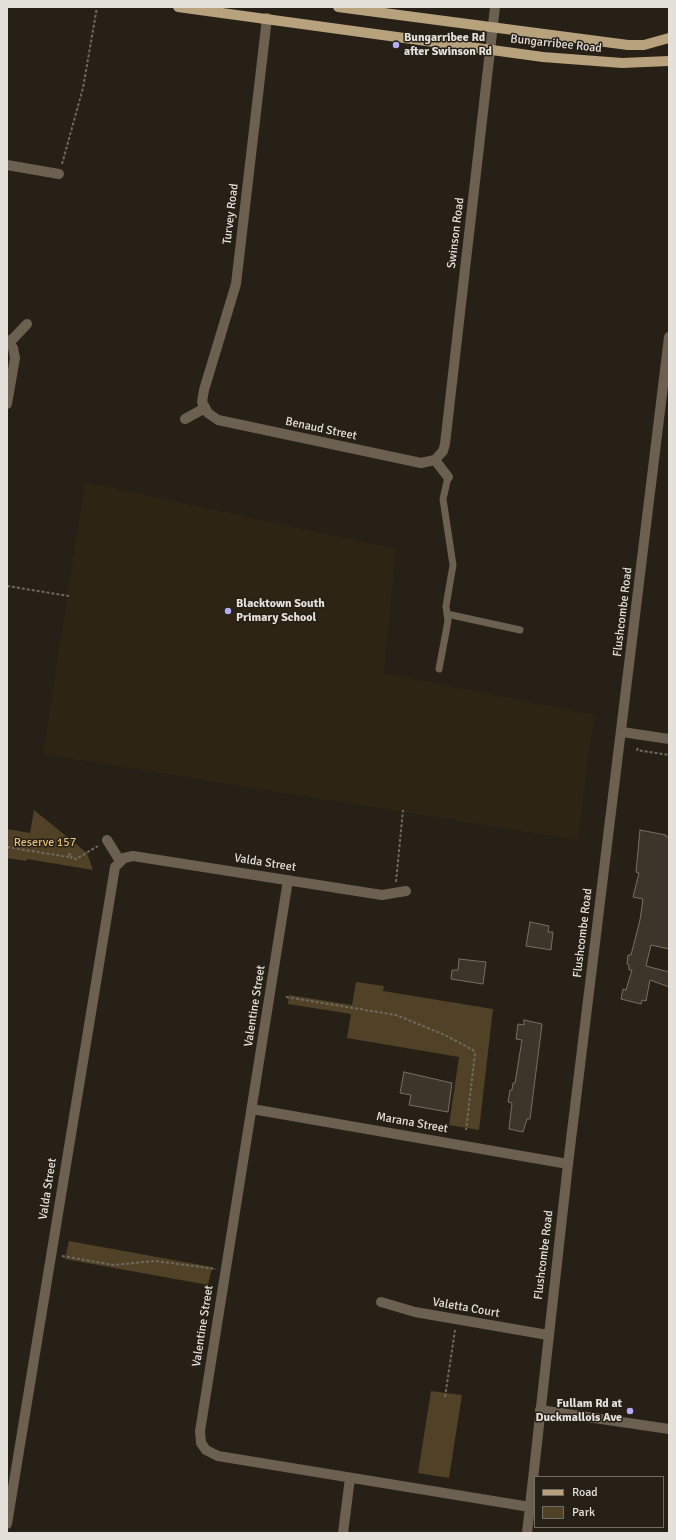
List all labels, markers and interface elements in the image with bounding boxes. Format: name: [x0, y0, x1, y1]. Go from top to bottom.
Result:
place label: Bungarribee Rd after Swinson Rd: [404, 31, 492, 59]
street label: Bungarribee Road: [510, 32, 602, 56]
marker: Bungarribee Rd after Swinson Rd: [391, 40, 401, 50]
street label: Turvey Road: [220, 183, 242, 245]
street label: Swinson Road: [445, 197, 467, 269]
street label: Benaud Street: [284, 414, 358, 444]
street label: Flushcombe Road: [610, 566, 636, 658]
place label: Blacktown South Primary School: [236, 597, 325, 625]
marker: Blacktown South Primary School: [223, 606, 233, 616]
park label: Reserve 157: [14, 836, 76, 850]
street label: Valda Street: [233, 851, 297, 875]
street label: Flushcombe Road: [570, 887, 596, 979]
street label: Valentine Street: [241, 964, 269, 1048]
street label: Marana Street: [375, 1110, 449, 1136]
street label: Valda Street: [36, 1157, 60, 1221]
street label: Flushcombe Road: [531, 1209, 557, 1301]
street label: Valentine Street: [189, 1284, 217, 1368]
street label: Valetta Court: [431, 1295, 501, 1321]
place label: Fullam Rd at Duckmallois Ave: [535, 1397, 622, 1425]
marker: Fullam Rd at Duckmallois Ave: [625, 1406, 635, 1416]
legend: [534, 1476, 664, 1528]
text: Road: [572, 1485, 598, 1500]
text: Park: [572, 1505, 595, 1520]

